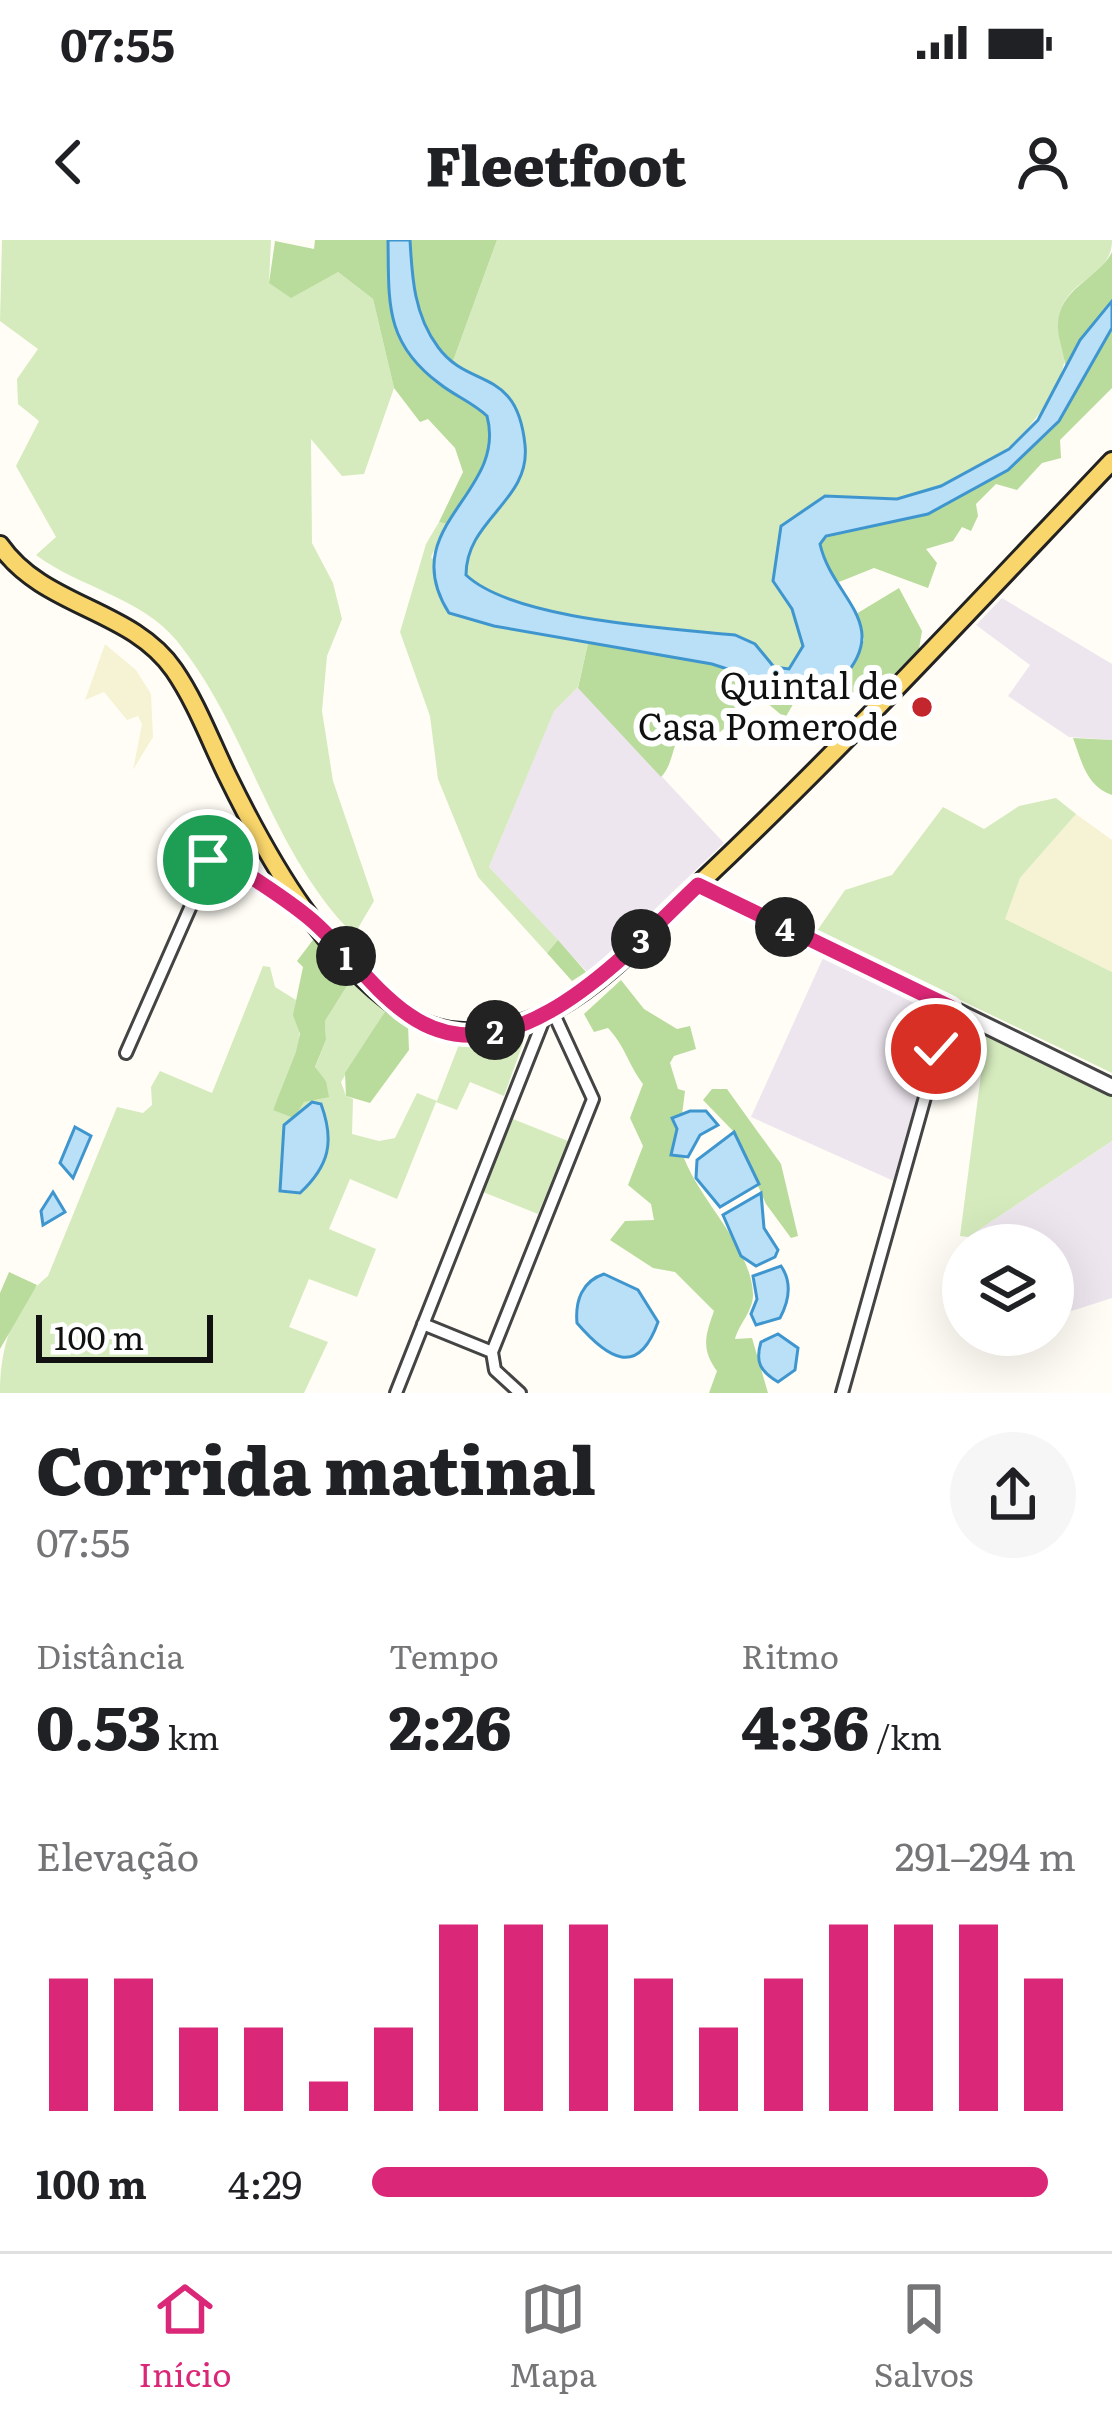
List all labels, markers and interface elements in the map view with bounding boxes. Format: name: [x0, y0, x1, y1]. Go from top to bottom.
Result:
text: 07:55: [60, 9, 175, 76]
text: Fleetfoot: [425, 122, 687, 203]
icon: back: [36, 129, 102, 195]
icon: person: [1010, 129, 1076, 195]
place label: Quintal de Casa Pomerode: [638, 657, 898, 751]
marker: Quintal de Casa Pomerode: [909, 694, 935, 720]
pin: [157, 809, 259, 911]
icon: arrive: [175, 827, 241, 893]
pin: 4: [755, 897, 815, 957]
text: 4: [775, 902, 795, 951]
pin: 3: [611, 909, 671, 969]
text: 3: [632, 914, 650, 963]
pin: 1: [316, 926, 376, 986]
text: 1: [339, 931, 353, 980]
pin: [885, 998, 987, 1100]
pin: 2: [465, 1000, 525, 1060]
text: 2: [486, 1005, 504, 1054]
icon: check: [903, 1016, 969, 1082]
map controls: [942, 1224, 1074, 1356]
button: layers: [942, 1224, 1074, 1356]
scale bar: [36, 1309, 213, 1362]
text: 100 m: [54, 1311, 144, 1360]
text: Corrida matinal: [36, 1417, 596, 1515]
button: share: [950, 1432, 1076, 1558]
text: 07:55: [36, 1511, 130, 1569]
text: Distância: [36, 1630, 184, 1679]
text: Tempo: [389, 1630, 499, 1679]
text: Ritmo: [741, 1630, 839, 1679]
text: 0.53: [36, 1679, 161, 1768]
text: 2:26: [389, 1679, 511, 1768]
text: 4:36: [741, 1679, 869, 1768]
text: km: [161, 1711, 219, 1760]
text: /km: [869, 1711, 942, 1760]
text: Elevação: [36, 1825, 199, 1883]
text: 291–294 m: [895, 1825, 1076, 1883]
text: 100 m: [36, 2153, 147, 2211]
text: 4:29: [228, 2153, 302, 2211]
tab: Início: [139, 2276, 232, 2397]
tab: Mapa: [509, 2276, 597, 2397]
tab: Salvos: [874, 2276, 973, 2397]

